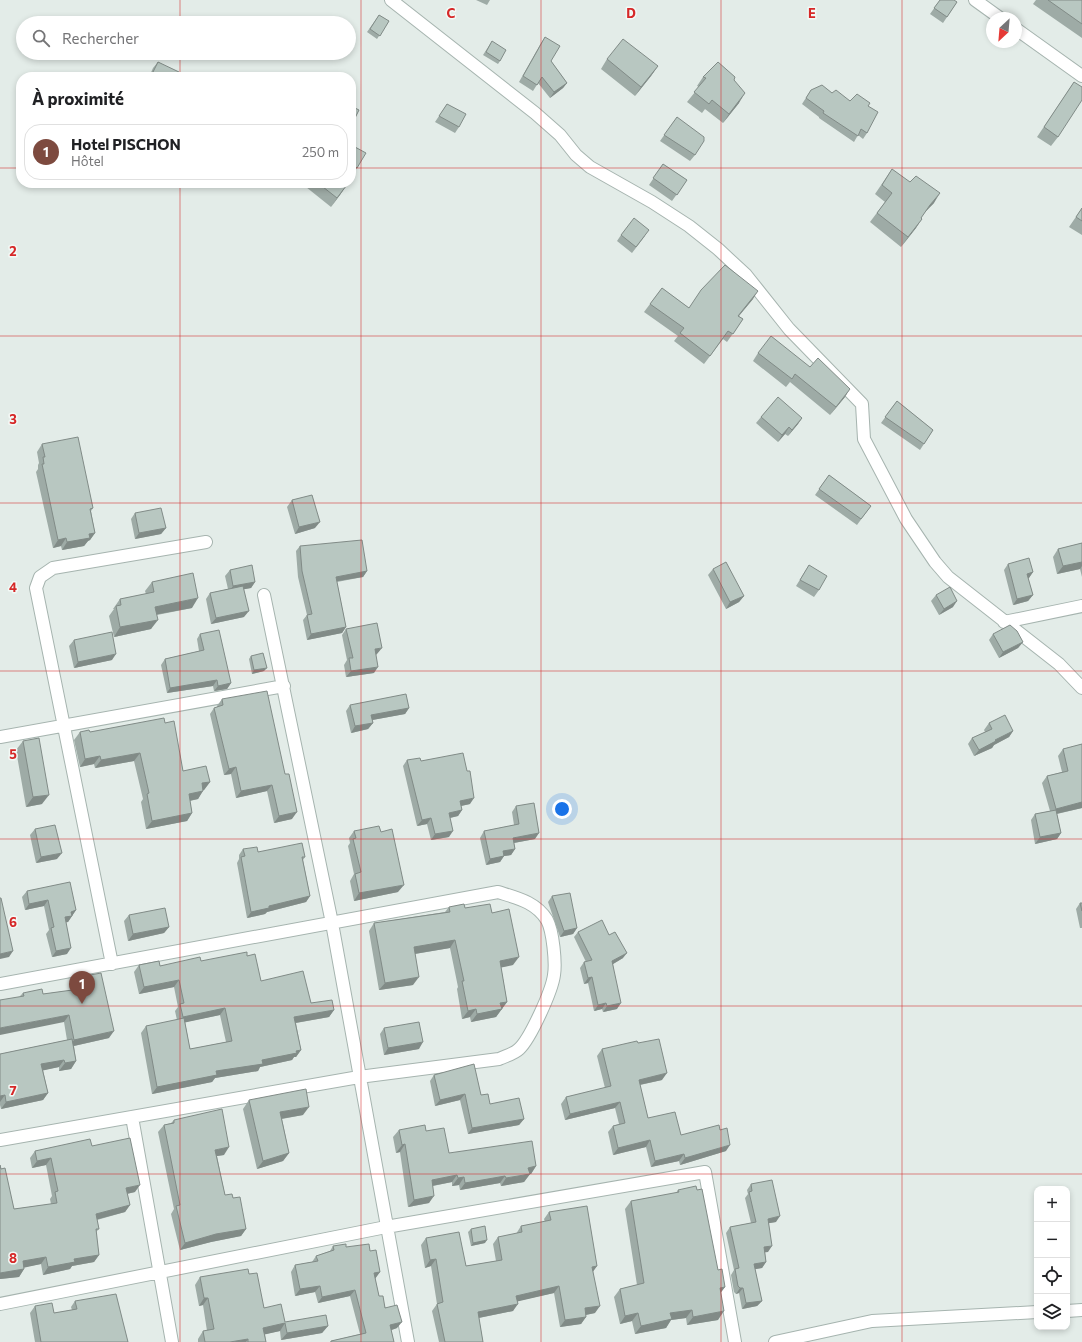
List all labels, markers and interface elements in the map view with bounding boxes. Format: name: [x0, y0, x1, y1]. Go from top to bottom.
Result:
text: C: [447, 5, 456, 21]
text: D: [626, 5, 636, 21]
text: E: [808, 5, 816, 21]
north arrow: [986, 12, 1022, 48]
search box: [16, 16, 356, 60]
icon: search: [30, 27, 52, 49]
text: Rechercher: [62, 29, 139, 47]
text: À proximité: [32, 88, 124, 109]
text: Hotel PISCHON: [71, 135, 181, 153]
text: 1: [43, 144, 49, 160]
text: 250 m: [302, 144, 339, 160]
text: Hôtel: [71, 153, 104, 169]
text: 2: [9, 243, 17, 259]
text: 3: [9, 411, 17, 427]
text: 4: [9, 579, 17, 595]
text: 5: [9, 746, 17, 762]
your location: [552, 799, 572, 819]
text: 6: [9, 914, 17, 930]
pin: 1: [69, 971, 95, 1004]
text: 7: [9, 1082, 17, 1098]
map controls: [1034, 1186, 1070, 1330]
button: +: [1034, 1186, 1070, 1222]
button: −: [1034, 1222, 1070, 1258]
text: 8: [9, 1250, 17, 1266]
button: locate: [1034, 1258, 1070, 1294]
button: layers: [1034, 1294, 1070, 1330]

